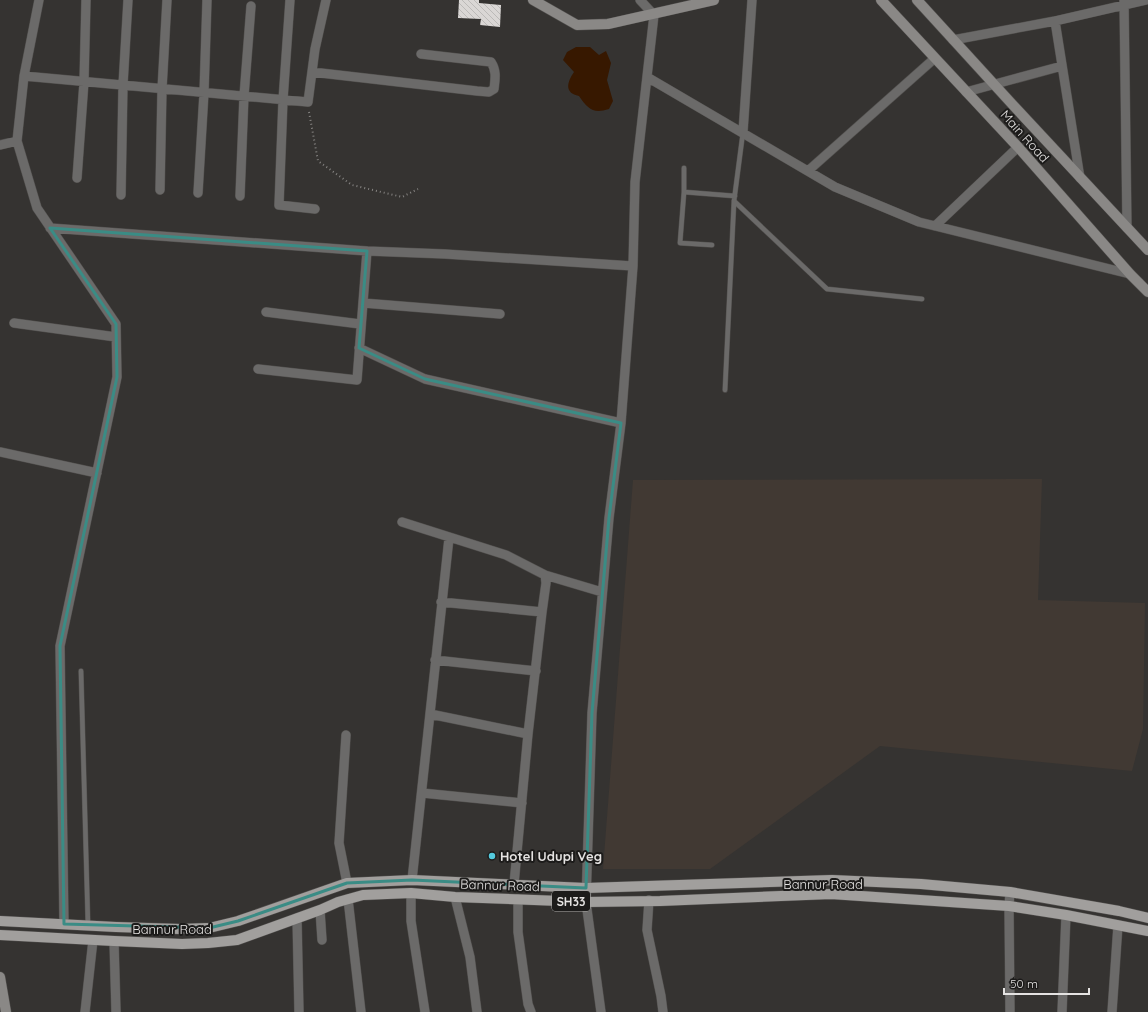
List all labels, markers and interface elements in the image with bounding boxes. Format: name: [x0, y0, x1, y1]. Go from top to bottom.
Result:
street label: Main Road: [997, 107, 1053, 165]
place label: Hotel Udupi Veg: [500, 848, 602, 864]
marker: Hotel Udupi Veg: [487, 851, 497, 861]
street label: Bannur Road: [460, 876, 540, 894]
street label: Bannur Road: [783, 876, 863, 892]
road number: SH33: [552, 891, 590, 911]
street label: Bannur Road: [132, 921, 212, 937]
scale bar: [1004, 970, 1089, 996]
text: 50 m: [1010, 976, 1038, 991]

